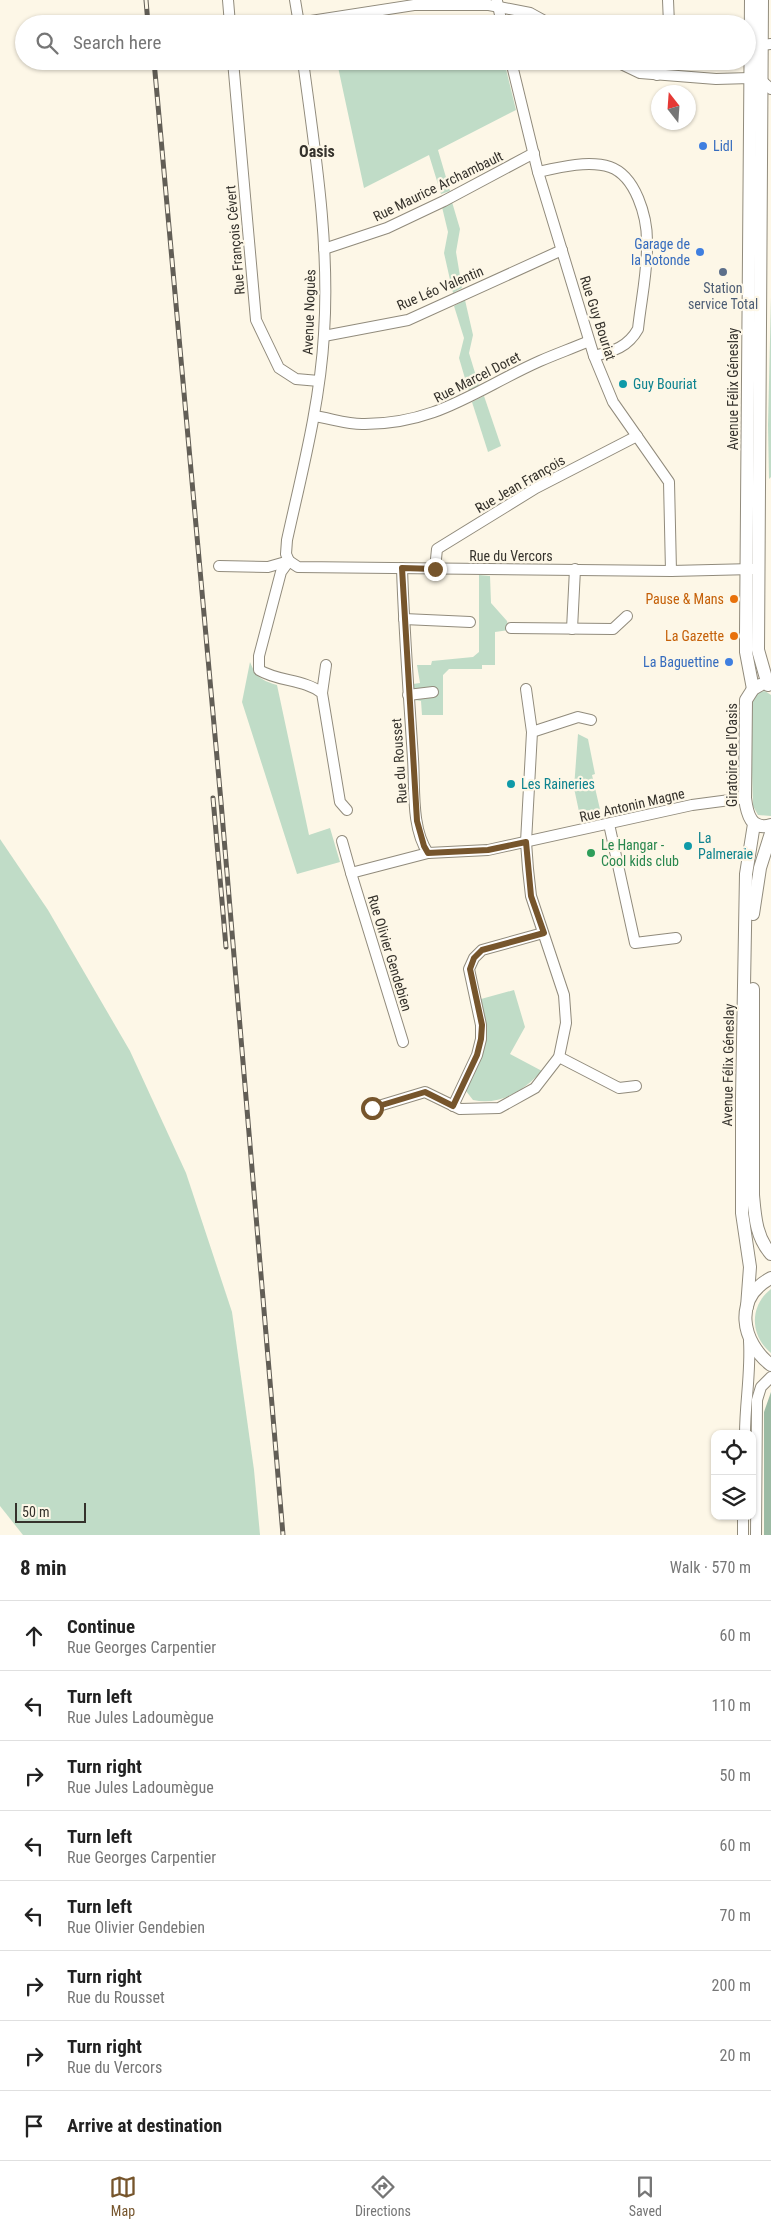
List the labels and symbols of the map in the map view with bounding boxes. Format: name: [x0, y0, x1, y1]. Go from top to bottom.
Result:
north arrow: [651, 85, 696, 130]
place label: Lidl: [713, 138, 733, 154]
marker: Lidl: [697, 140, 709, 152]
district label: Oasis: [299, 142, 335, 161]
street label: Rue Maurice Archambault: [371, 148, 505, 224]
street label: Rue François Cévert: [222, 185, 248, 295]
place label: Garage de la Rotonde: [631, 236, 690, 268]
marker: Garage de la Rotonde: [694, 246, 706, 258]
street label: Rue Léo Valentin: [394, 263, 486, 313]
marker: Station service Total: [717, 266, 729, 278]
street label: Avenue Noguès: [300, 269, 318, 355]
street label: Rue Guy Bouriat: [577, 274, 619, 362]
place label: Station service Total: [688, 280, 758, 312]
street label: Avenue Félix Géneslay: [725, 328, 741, 450]
street label: Rue Marcel Doret: [431, 348, 523, 406]
place label: Guy Bouriat: [633, 376, 697, 392]
marker: Guy Bouriat: [617, 378, 629, 390]
street label: Rue Jean François: [472, 452, 568, 516]
street label: Rue du Vercors: [469, 548, 553, 564]
route end: [424, 558, 447, 581]
place label: Pause & Mans: [645, 591, 724, 607]
marker: Pause & Mans: [728, 593, 740, 605]
place label: La Gazette: [665, 628, 724, 644]
marker: La Gazette: [728, 630, 740, 642]
place label: La Baguettine: [643, 654, 719, 670]
marker: La Baguettine: [723, 656, 735, 668]
street label: Giratoire de l'Oasis: [724, 703, 740, 807]
street label: Rue du Rousset: [388, 718, 410, 804]
place label: Les Raineries: [521, 776, 595, 792]
marker: Les Raineries: [505, 778, 517, 790]
street label: Rue Antonin Magne: [578, 785, 687, 825]
place label: La Palmeraie: [698, 830, 754, 862]
place label: Le Hangar - Cool kids club: [601, 837, 679, 869]
marker: La Palmeraie: [682, 840, 694, 852]
marker: Le Hangar - Cool kids club: [585, 847, 597, 859]
street label: Rue Olivier Gendebien: [365, 893, 415, 1013]
street label: Avenue Félix Géneslay: [719, 1003, 737, 1126]
route start: [361, 1097, 384, 1120]
scale bar: [15, 1500, 86, 1523]

